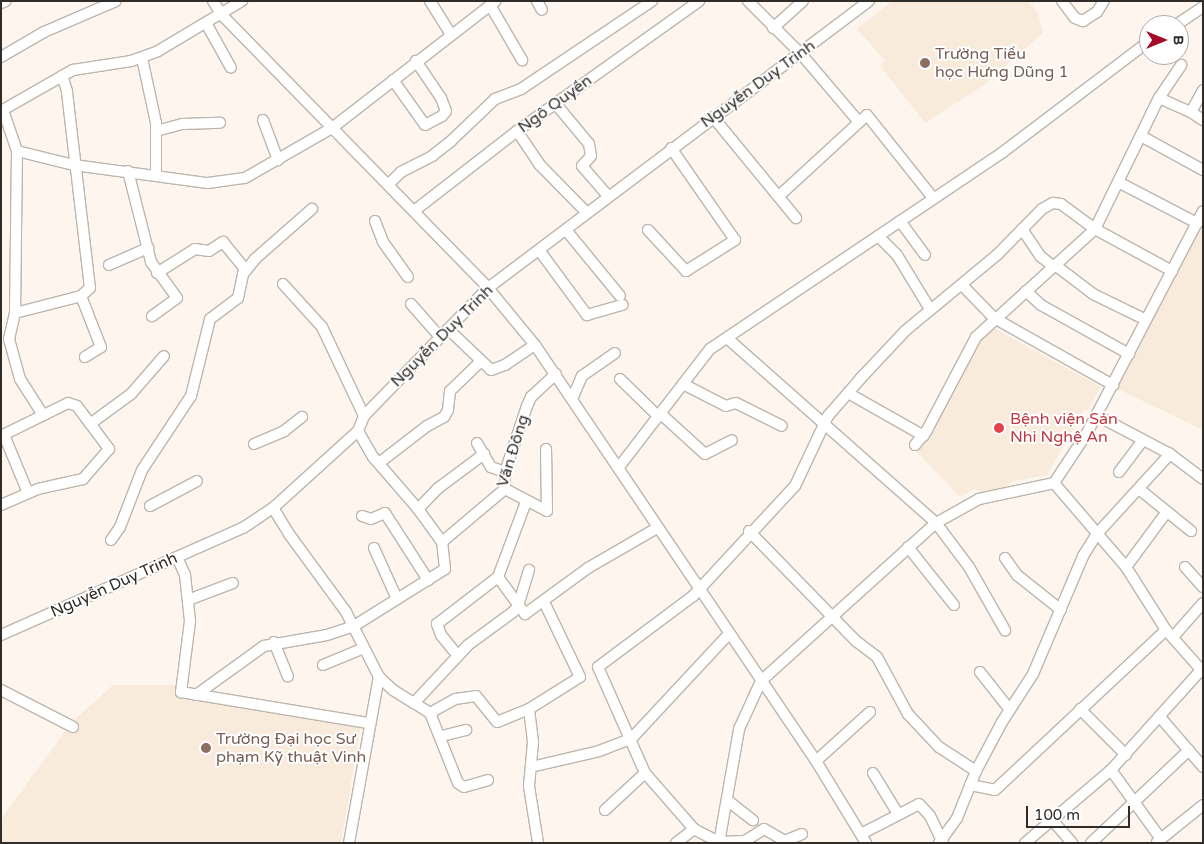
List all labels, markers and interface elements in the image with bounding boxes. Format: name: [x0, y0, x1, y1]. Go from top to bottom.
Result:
north arrow: [1139, 15, 1189, 65]
text: B: [1170, 35, 1187, 45]
street label: Nguyễn Duy Trinh: [697, 36, 819, 132]
place label: Trường Tiểu học Hưng Dũng 1: [935, 44, 1069, 82]
marker: Trường Tiểu học Hưng Dũng 1: [919, 57, 931, 69]
street label: Ngô Quyền: [514, 71, 596, 137]
street label: Nguyễn Duy Trinh: [387, 281, 497, 391]
place label: Bệnh viện Sản Nhi Nghệ An: [1010, 409, 1118, 447]
street label: Văn Đông: [493, 413, 533, 489]
marker: Bệnh viện Sản Nhi Nghệ An: [992, 421, 1006, 435]
street label: Nguyễn Duy Trinh: [48, 548, 180, 622]
place label: Trường Đại học Sư phạm Kỹ thuật Vinh: [216, 729, 366, 767]
marker: Trường Đại học Sư phạm Kỹ thuật Vinh: [200, 742, 212, 754]
scale bar: [1029, 796, 1133, 828]
text: 100 m: [1034, 806, 1080, 824]

